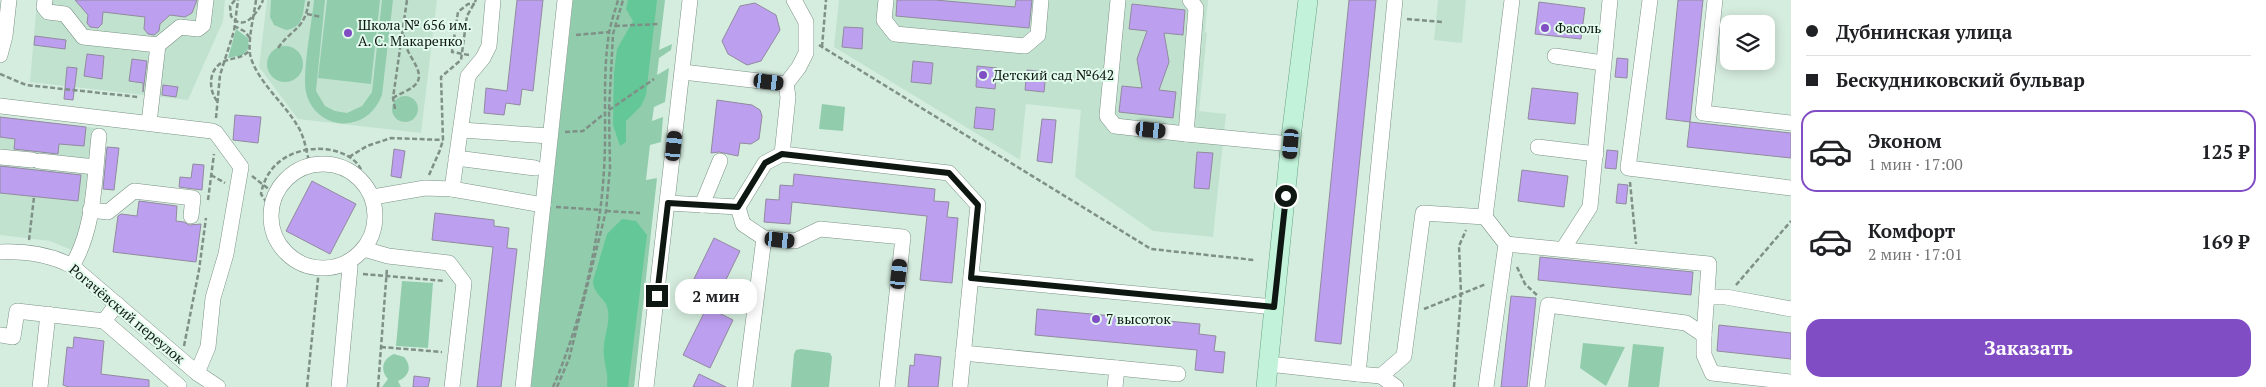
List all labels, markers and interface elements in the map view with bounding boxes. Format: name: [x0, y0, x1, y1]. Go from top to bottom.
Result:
place label: Школа № 656 им. А. С. Макаренко: [358, 15, 472, 50]
map controls: [1720, 15, 1775, 70]
button: layers: [1720, 15, 1775, 70]
place label: Фасоль: [1555, 18, 1601, 37]
text: Дубнинская улица: [1836, 19, 2012, 44]
marker: Фасоль: [1539, 22, 1551, 34]
marker: Школа № 656 им. А. С. Макаренко: [342, 27, 354, 39]
place label: Детский сад №642: [993, 65, 1114, 84]
text: Бескудниковский бульвар: [1836, 67, 2085, 92]
marker: Детский сад №642: [977, 69, 989, 81]
car: [753, 73, 784, 91]
car: [1135, 121, 1166, 139]
car: [1282, 128, 1299, 160]
text: Эконом: [1868, 128, 1942, 153]
icon: car: [1808, 129, 1853, 174]
car: [664, 130, 683, 162]
text: 125 ₽: [2201, 139, 2249, 164]
text: 1 мин · 17:00: [1868, 153, 1963, 175]
route start: [1275, 185, 1297, 207]
text: Комфорт: [1868, 218, 1955, 243]
icon: car: [1808, 219, 1853, 264]
text: 169 ₽: [2201, 229, 2249, 254]
car: [764, 231, 795, 249]
text: 2 мин · 17:01: [1868, 243, 1963, 265]
car: [889, 258, 908, 290]
street label: Рогачёвский переулок: [65, 260, 190, 368]
callout: 2 мин: [674, 278, 757, 314]
route end: [646, 285, 668, 307]
text: 2 мин: [692, 285, 740, 307]
place label: 7 высоток: [1106, 309, 1171, 328]
marker: 7 высоток: [1090, 313, 1102, 325]
button: Заказать: [1806, 319, 2251, 377]

